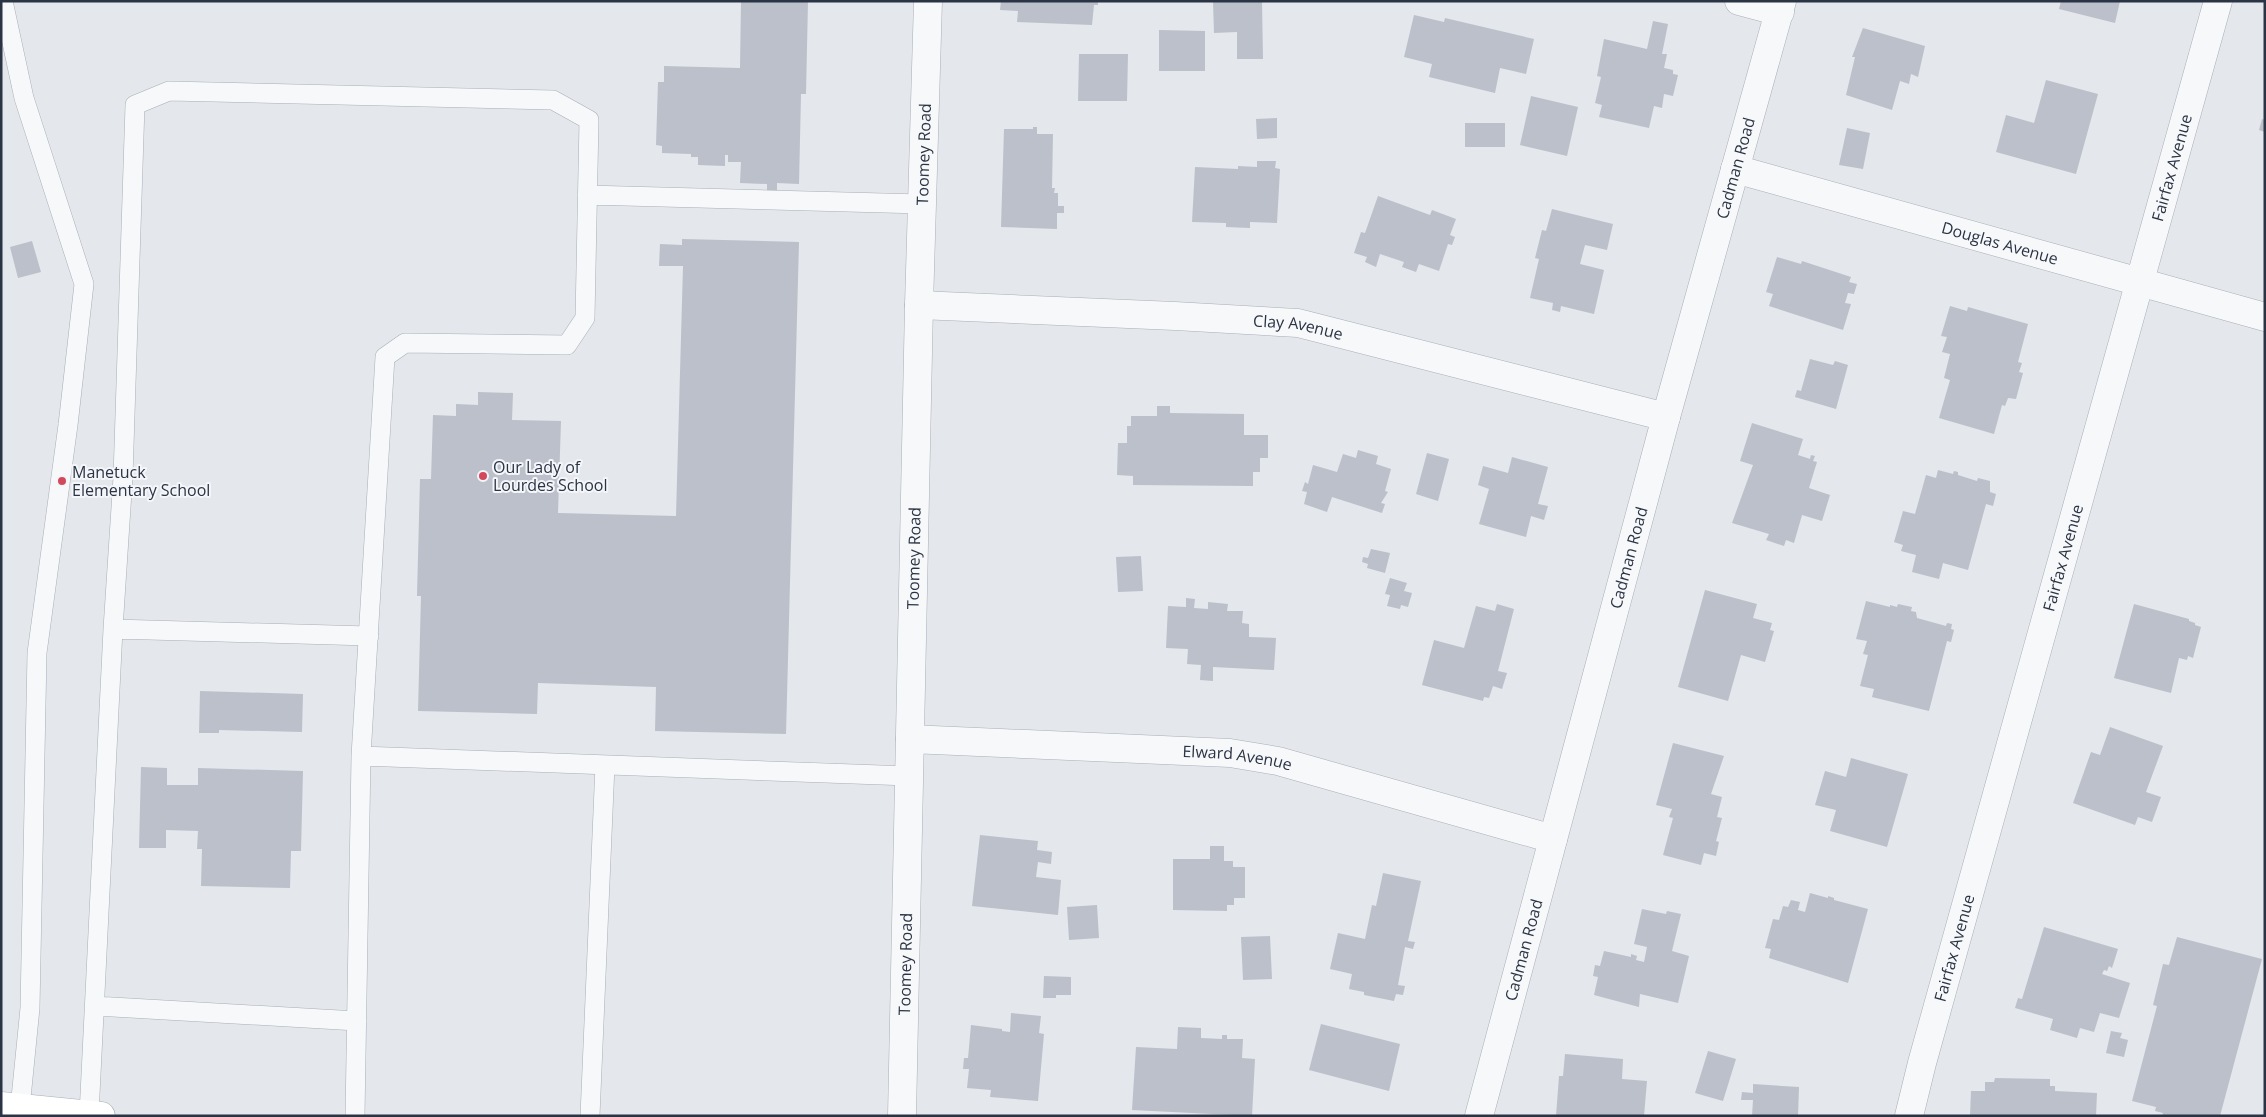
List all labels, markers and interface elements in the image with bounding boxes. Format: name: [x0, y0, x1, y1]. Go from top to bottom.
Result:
street label: Toomey Road: [911, 103, 936, 206]
street label: Fairfax Avenue: [2146, 112, 2197, 224]
street label: Cadman Road: [1711, 115, 1760, 221]
street label: Douglas Avenue: [1939, 216, 2061, 270]
street label: Clay Avenue: [1253, 309, 1345, 345]
place label: Our Lady of Lourdes School: [493, 456, 607, 496]
place label: Manetuck Elementary School: [72, 461, 210, 501]
marker: Our Lady of Lourdes School: [477, 470, 489, 482]
marker: Manetuck Elementary School: [56, 475, 68, 487]
street label: Fairfax Avenue: [2037, 502, 2088, 614]
street label: Cadman Road: [1604, 504, 1653, 611]
street label: Toomey Road: [902, 507, 926, 609]
street label: Elward Avenue: [1182, 740, 1295, 775]
street label: Fairfax Avenue: [1929, 892, 1979, 1004]
street label: Cadman Road: [1499, 896, 1548, 1003]
street label: Toomey Road: [893, 913, 917, 1015]

